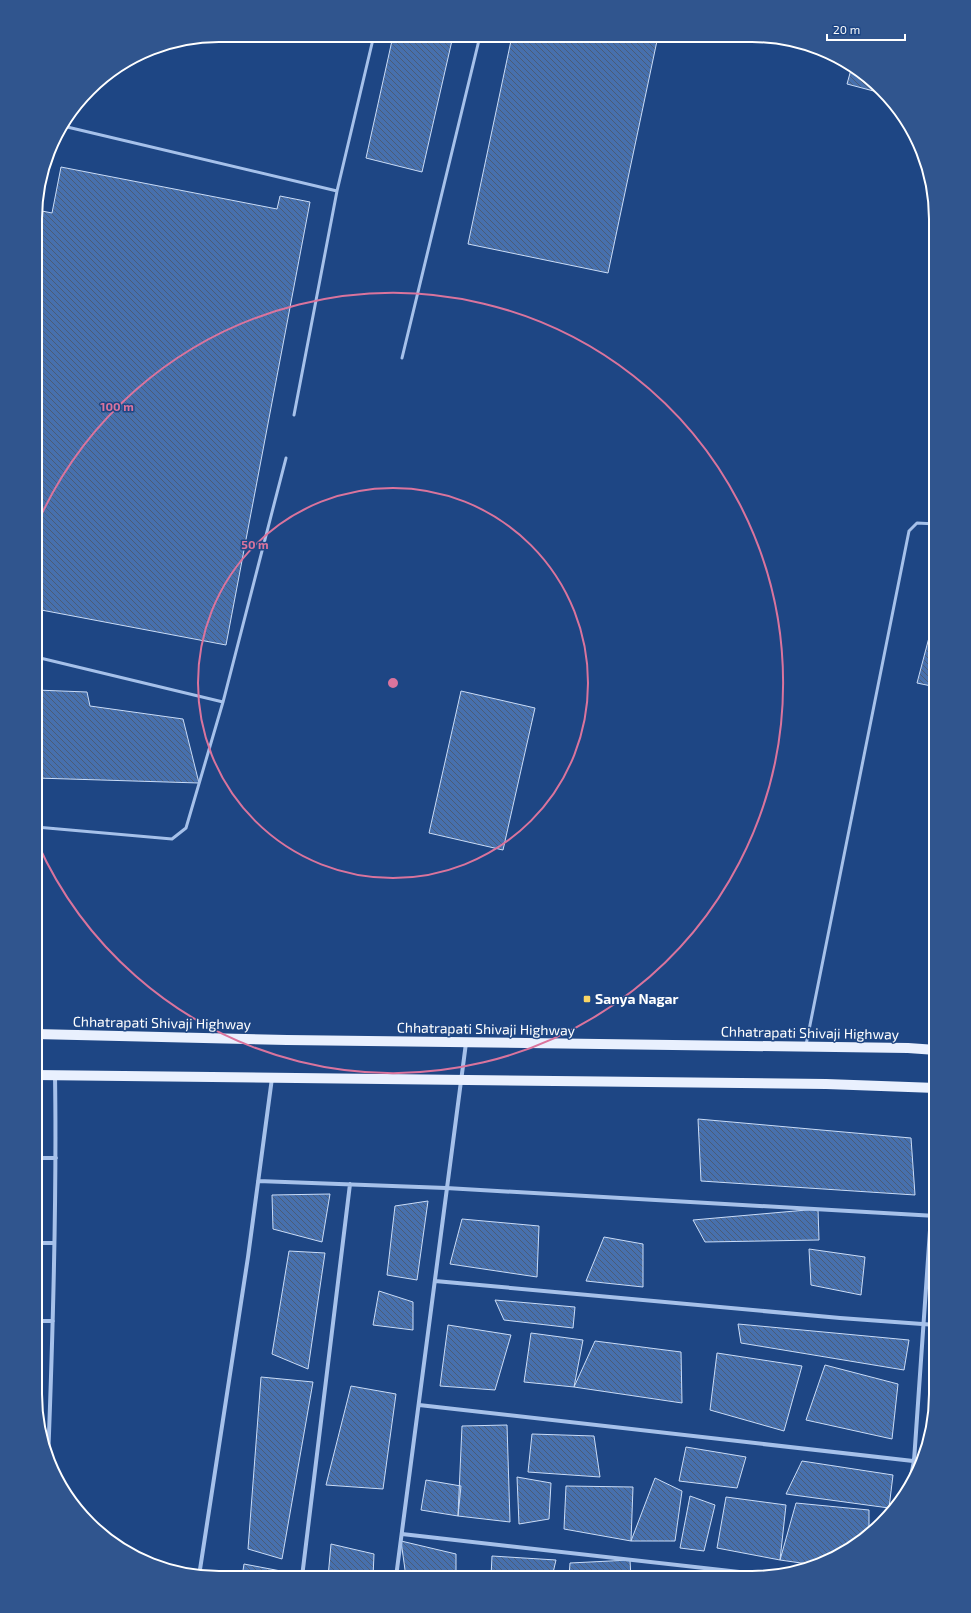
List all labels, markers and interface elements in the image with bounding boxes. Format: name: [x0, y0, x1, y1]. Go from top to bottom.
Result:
scale bar: [827, 16, 905, 42]
text: 20 m: [833, 22, 860, 36]
text: 100 m: [100, 399, 134, 413]
text: 50 m: [241, 537, 269, 551]
centre of rings: [386, 676, 400, 690]
place label: Sanya Nagar: [595, 990, 679, 1007]
marker: Sanya Nagar: [582, 994, 592, 1004]
street label: Chhatrapati Shivaji Highway: [73, 1012, 252, 1033]
street label: Chhatrapati Shivaji Highway: [397, 1018, 576, 1039]
street label: Chhatrapati Shivaji Highway: [721, 1022, 900, 1043]

